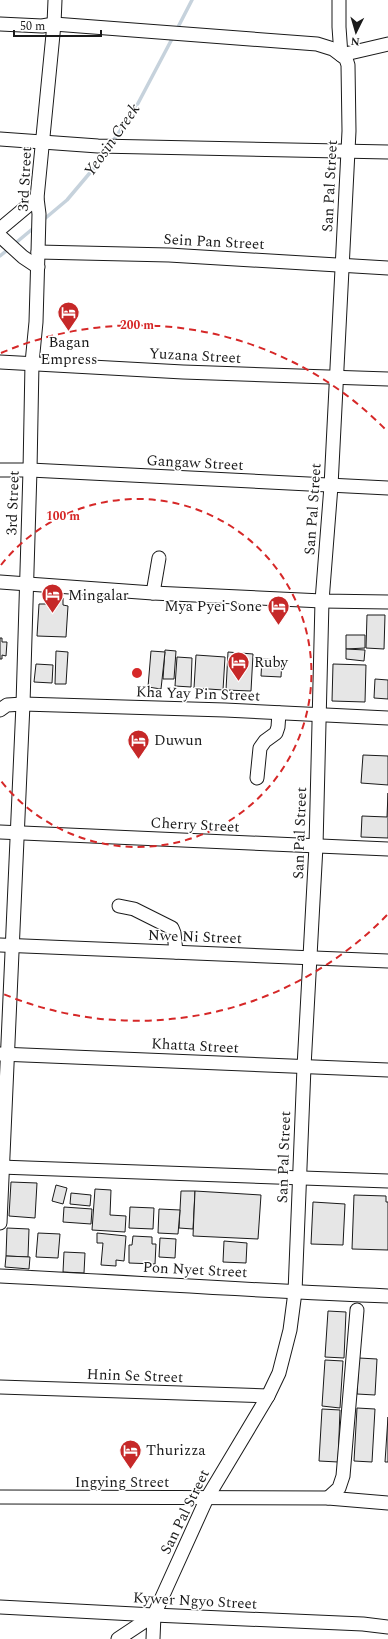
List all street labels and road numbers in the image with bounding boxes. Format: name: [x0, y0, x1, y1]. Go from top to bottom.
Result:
street label: San Pal Street: [316, 139, 344, 233]
street label: 3rd Street: [12, 146, 38, 212]
street label: Sein Pan Street: [163, 228, 265, 256]
street label: Yuzana Street: [148, 342, 242, 370]
street label: Gangaw Street: [146, 449, 244, 477]
street label: San Pal Street: [298, 462, 328, 556]
street label: 3rd Street: [0, 470, 26, 536]
street label: Kha Yay Pin Street: [136, 680, 260, 708]
street label: San Pal Street: [287, 787, 313, 879]
street label: Cherry Street: [150, 811, 240, 839]
street label: Nwe Ni Street: [148, 924, 242, 950]
street label: Khatta Street: [151, 1032, 239, 1060]
street label: San Pal Street: [271, 1111, 297, 1203]
street label: Pon Nyet Street: [142, 1256, 248, 1284]
street label: Hnin Se Street: [86, 1363, 184, 1389]
street label: San Pal Street: [154, 1466, 216, 1558]
street label: Ingying Street: [75, 1471, 169, 1494]
street label: Kywer Ngyo Street: [132, 1586, 258, 1616]

